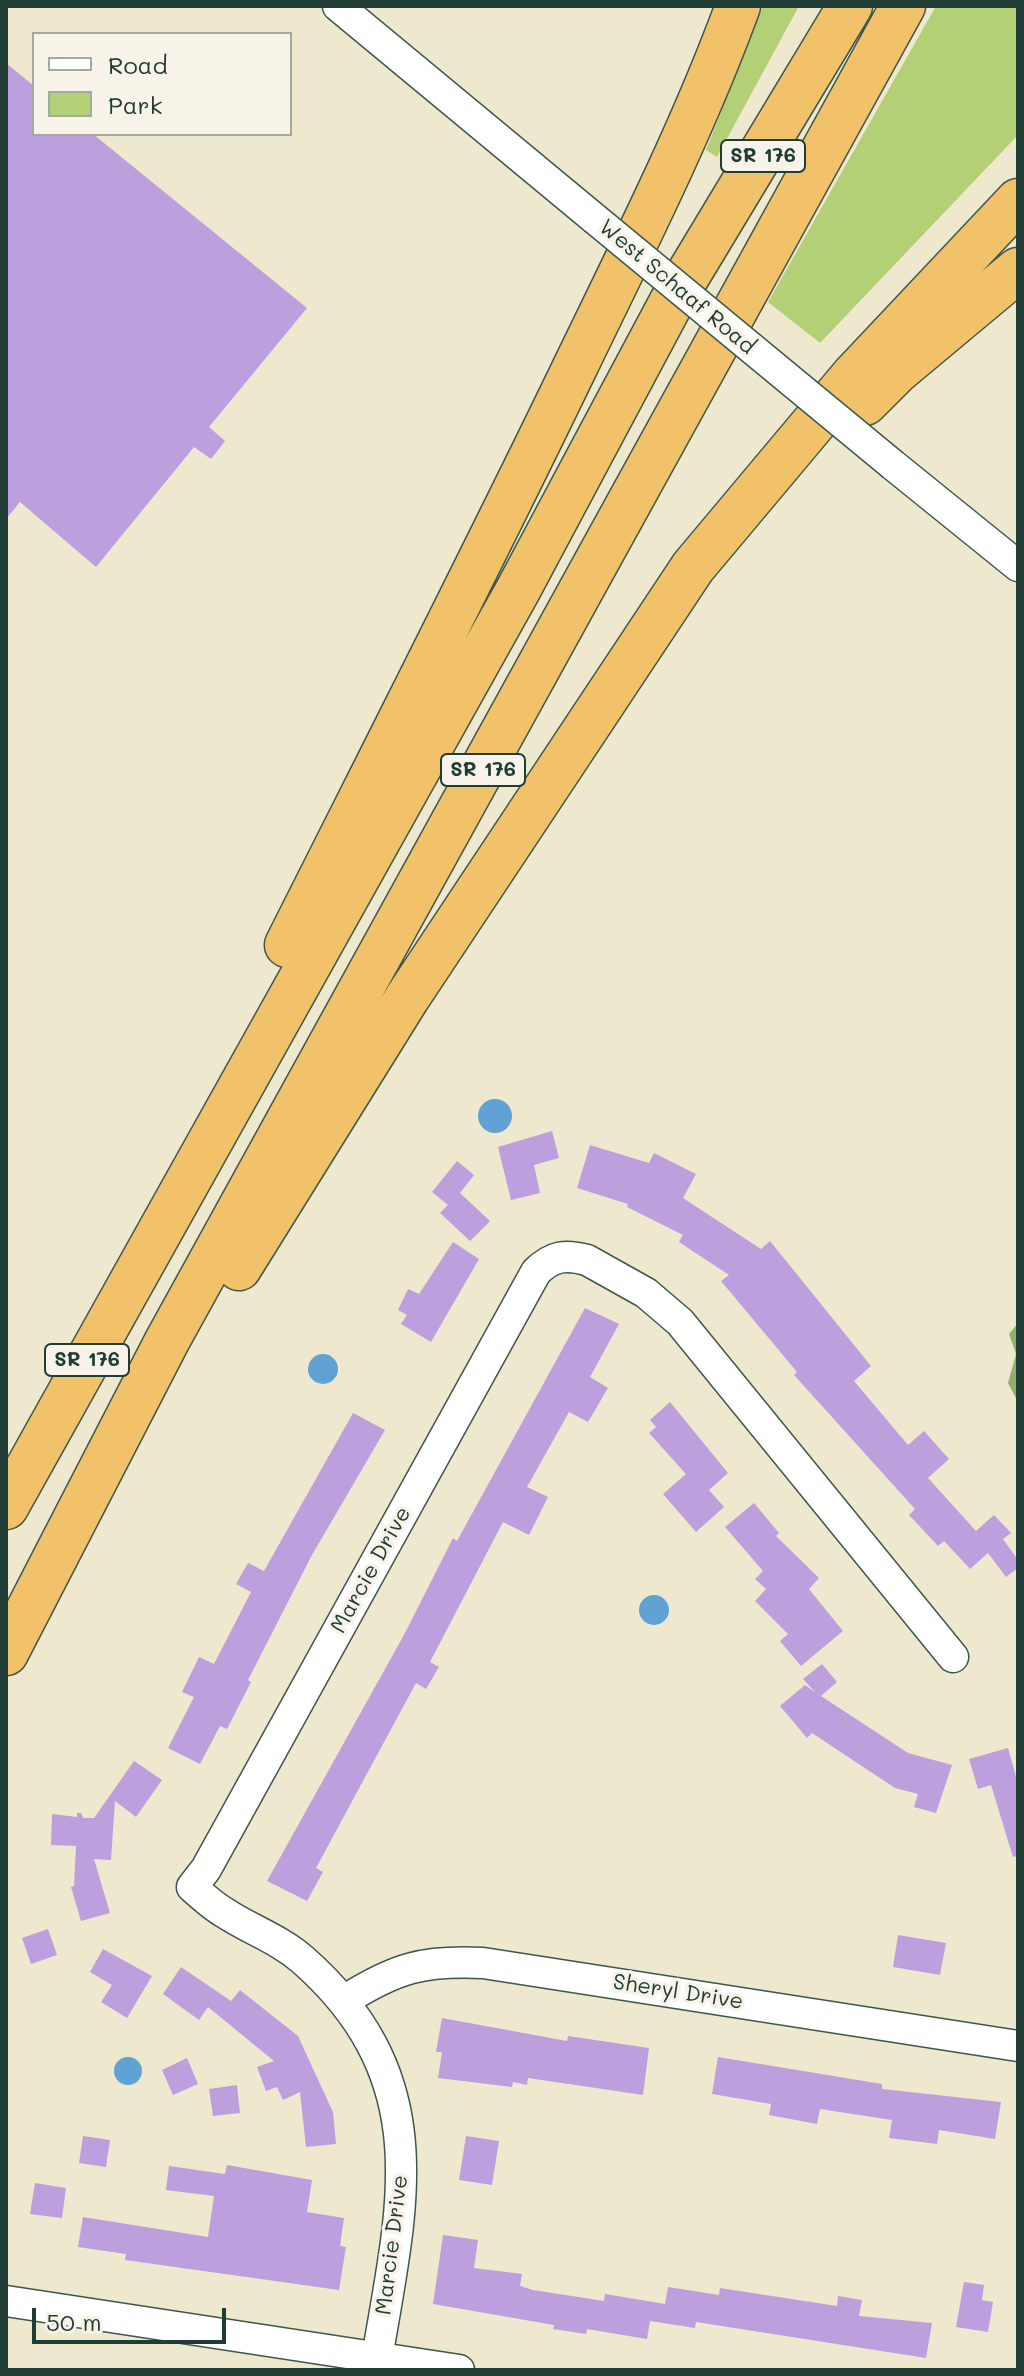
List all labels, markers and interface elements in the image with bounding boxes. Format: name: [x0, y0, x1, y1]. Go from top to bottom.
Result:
legend: [32, 32, 292, 136]
text: Road: [108, 49, 168, 80]
text: Park: [108, 89, 162, 120]
road number: SR 176: [721, 140, 805, 172]
street label: West Schaaf Road: [593, 214, 761, 360]
road number: SR 176: [441, 754, 525, 786]
road number: SR 176: [45, 1344, 129, 1376]
street label: Marcie Drive: [325, 1502, 417, 1638]
street label: Sheryl Drive: [611, 1969, 745, 2015]
street label: Marcie Drive: [370, 2174, 414, 2316]
scale bar: [36, 2292, 230, 2342]
text: 50 m: [46, 2306, 102, 2337]

